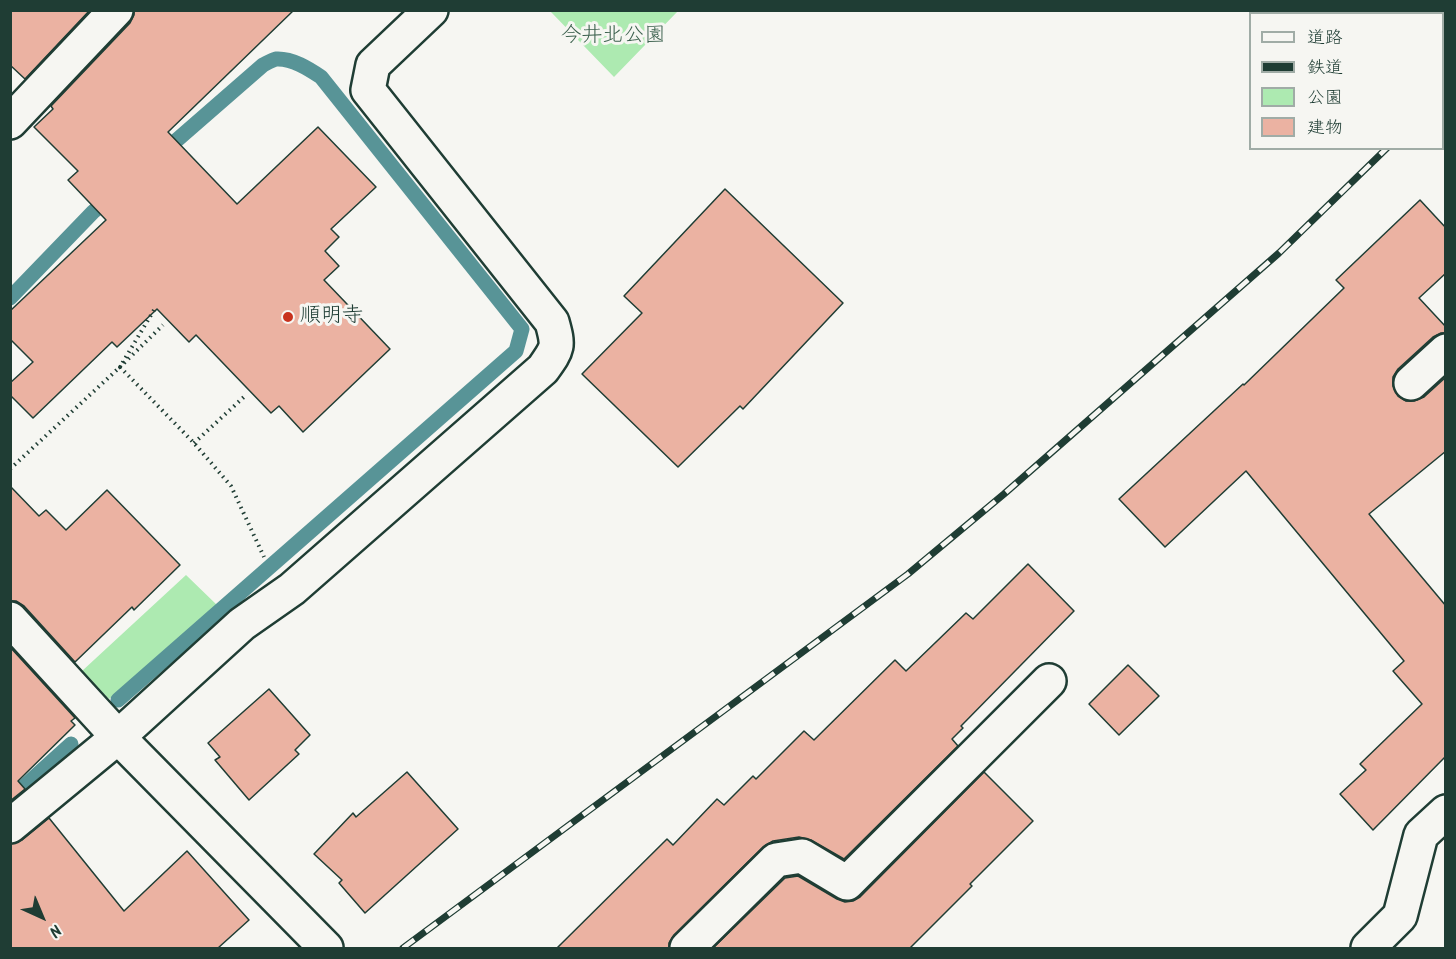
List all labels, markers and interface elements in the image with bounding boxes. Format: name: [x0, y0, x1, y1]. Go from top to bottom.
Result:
legend: [1249, 12, 1444, 150]
park label: 今井北公園: [561, 24, 665, 50]
text: 道路: [1307, 24, 1343, 53]
text: 鉄道: [1307, 54, 1343, 83]
text: 公園: [1307, 84, 1343, 113]
text: 建物: [1307, 114, 1343, 143]
place label: 順明寺: [300, 304, 363, 330]
marker: 順明寺: [281, 310, 295, 324]
north arrow: [12, 887, 72, 947]
text: N: [43, 918, 67, 943]

